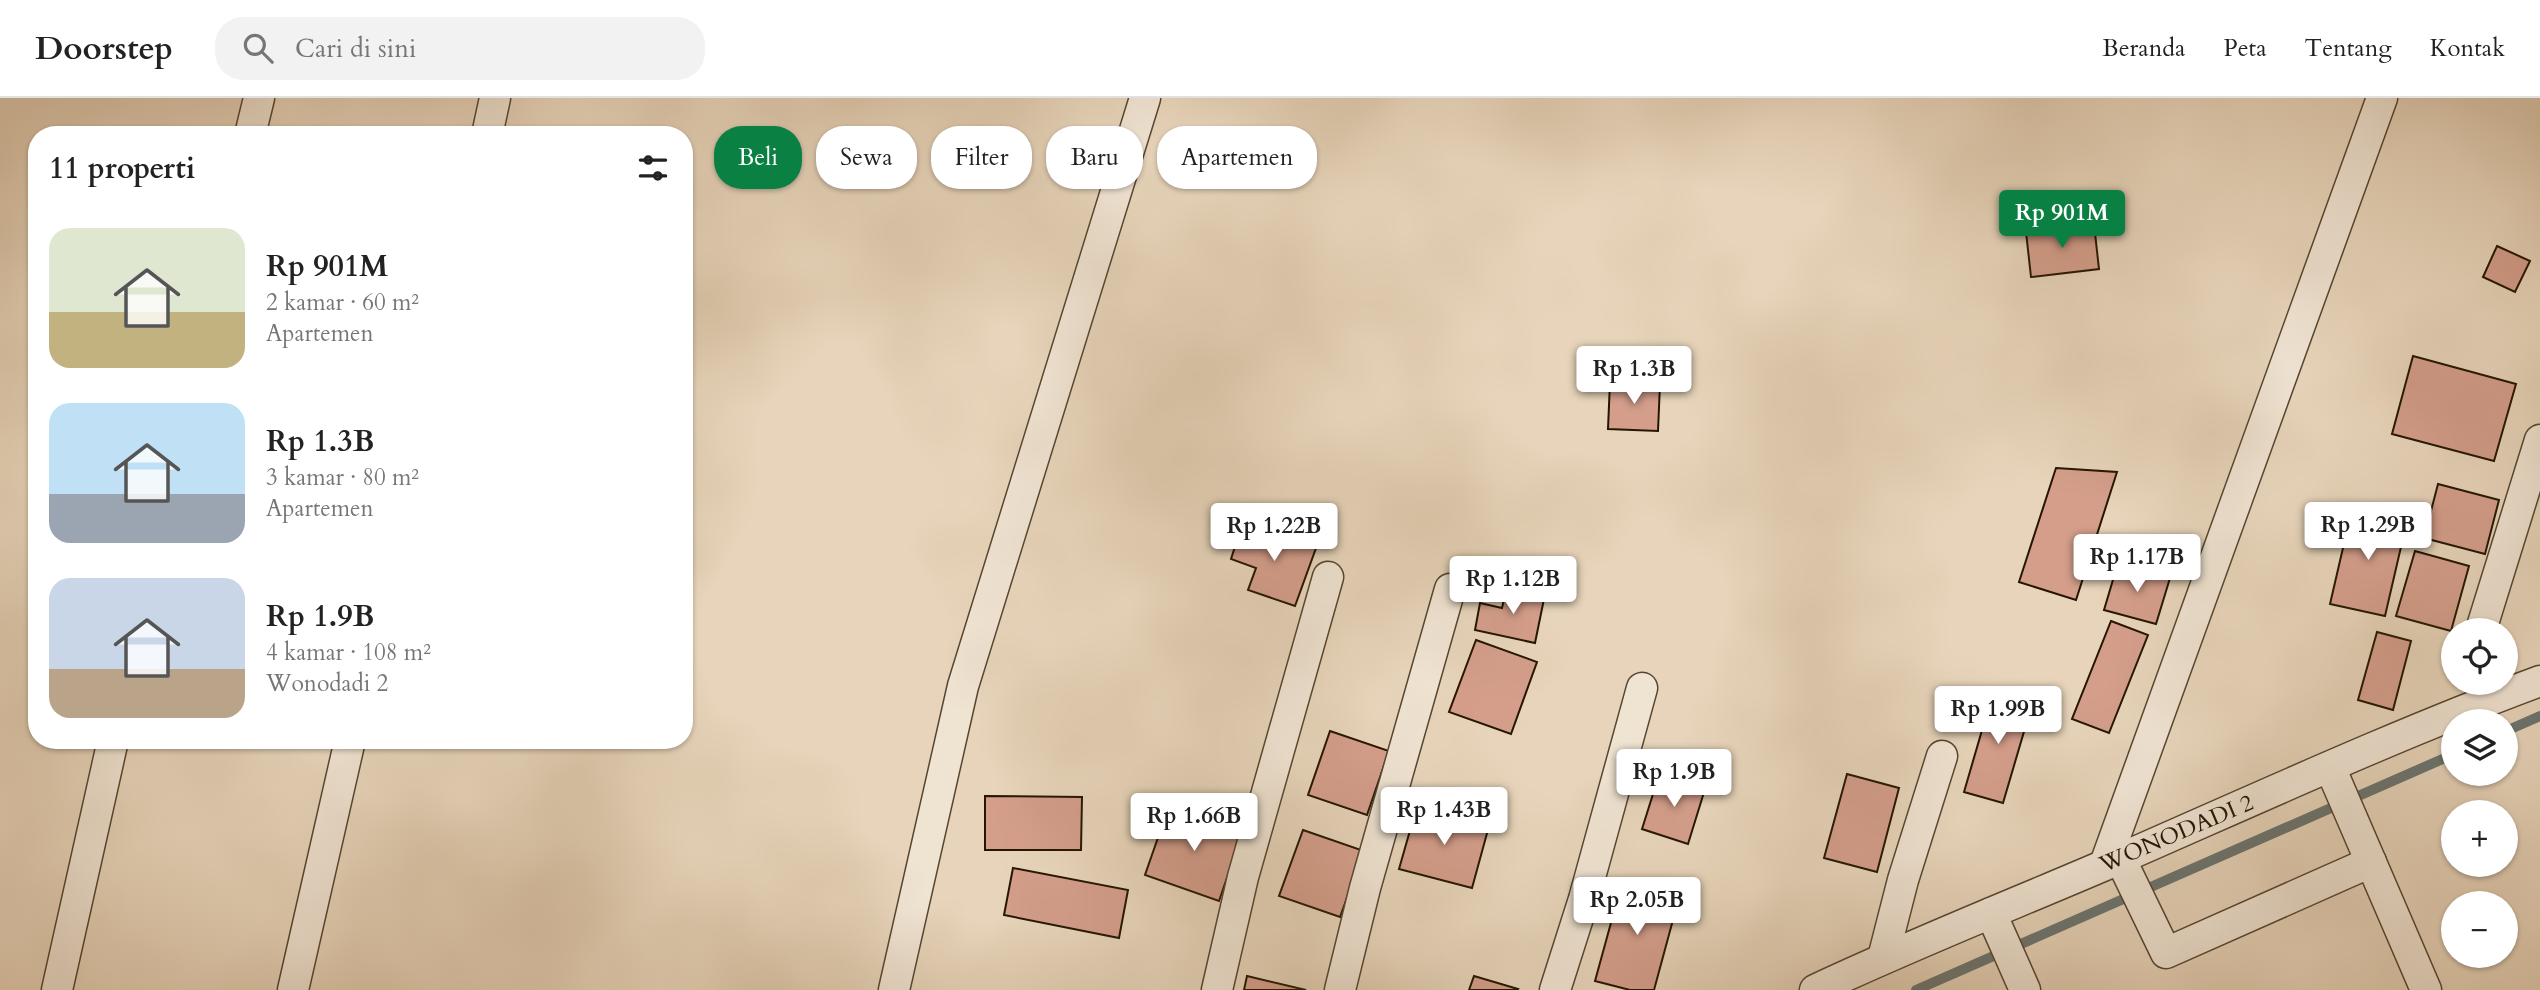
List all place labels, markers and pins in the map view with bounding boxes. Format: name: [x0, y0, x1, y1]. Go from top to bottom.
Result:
pin: Rp 901M: [1997, 190, 2127, 250]
pin: Rp 1.3B: [1569, 346, 1699, 406]
pin: Rp 1.29B: [2296, 503, 2440, 562]
pin: Rp 1.22B: [1202, 504, 1346, 563]
pin: Rp 1.17B: [2065, 534, 2209, 594]
pin: Rp 1.12B: [1441, 556, 1585, 616]
pin: Rp 1.99B: [1926, 686, 2070, 746]
pin: Rp 1.9B: [1609, 750, 1739, 809]
pin: Rp 1.43B: [1372, 788, 1516, 847]
pin: Rp 1.66B: [1122, 794, 1266, 853]
pin: Rp 2.05B: [1565, 878, 1709, 937]

